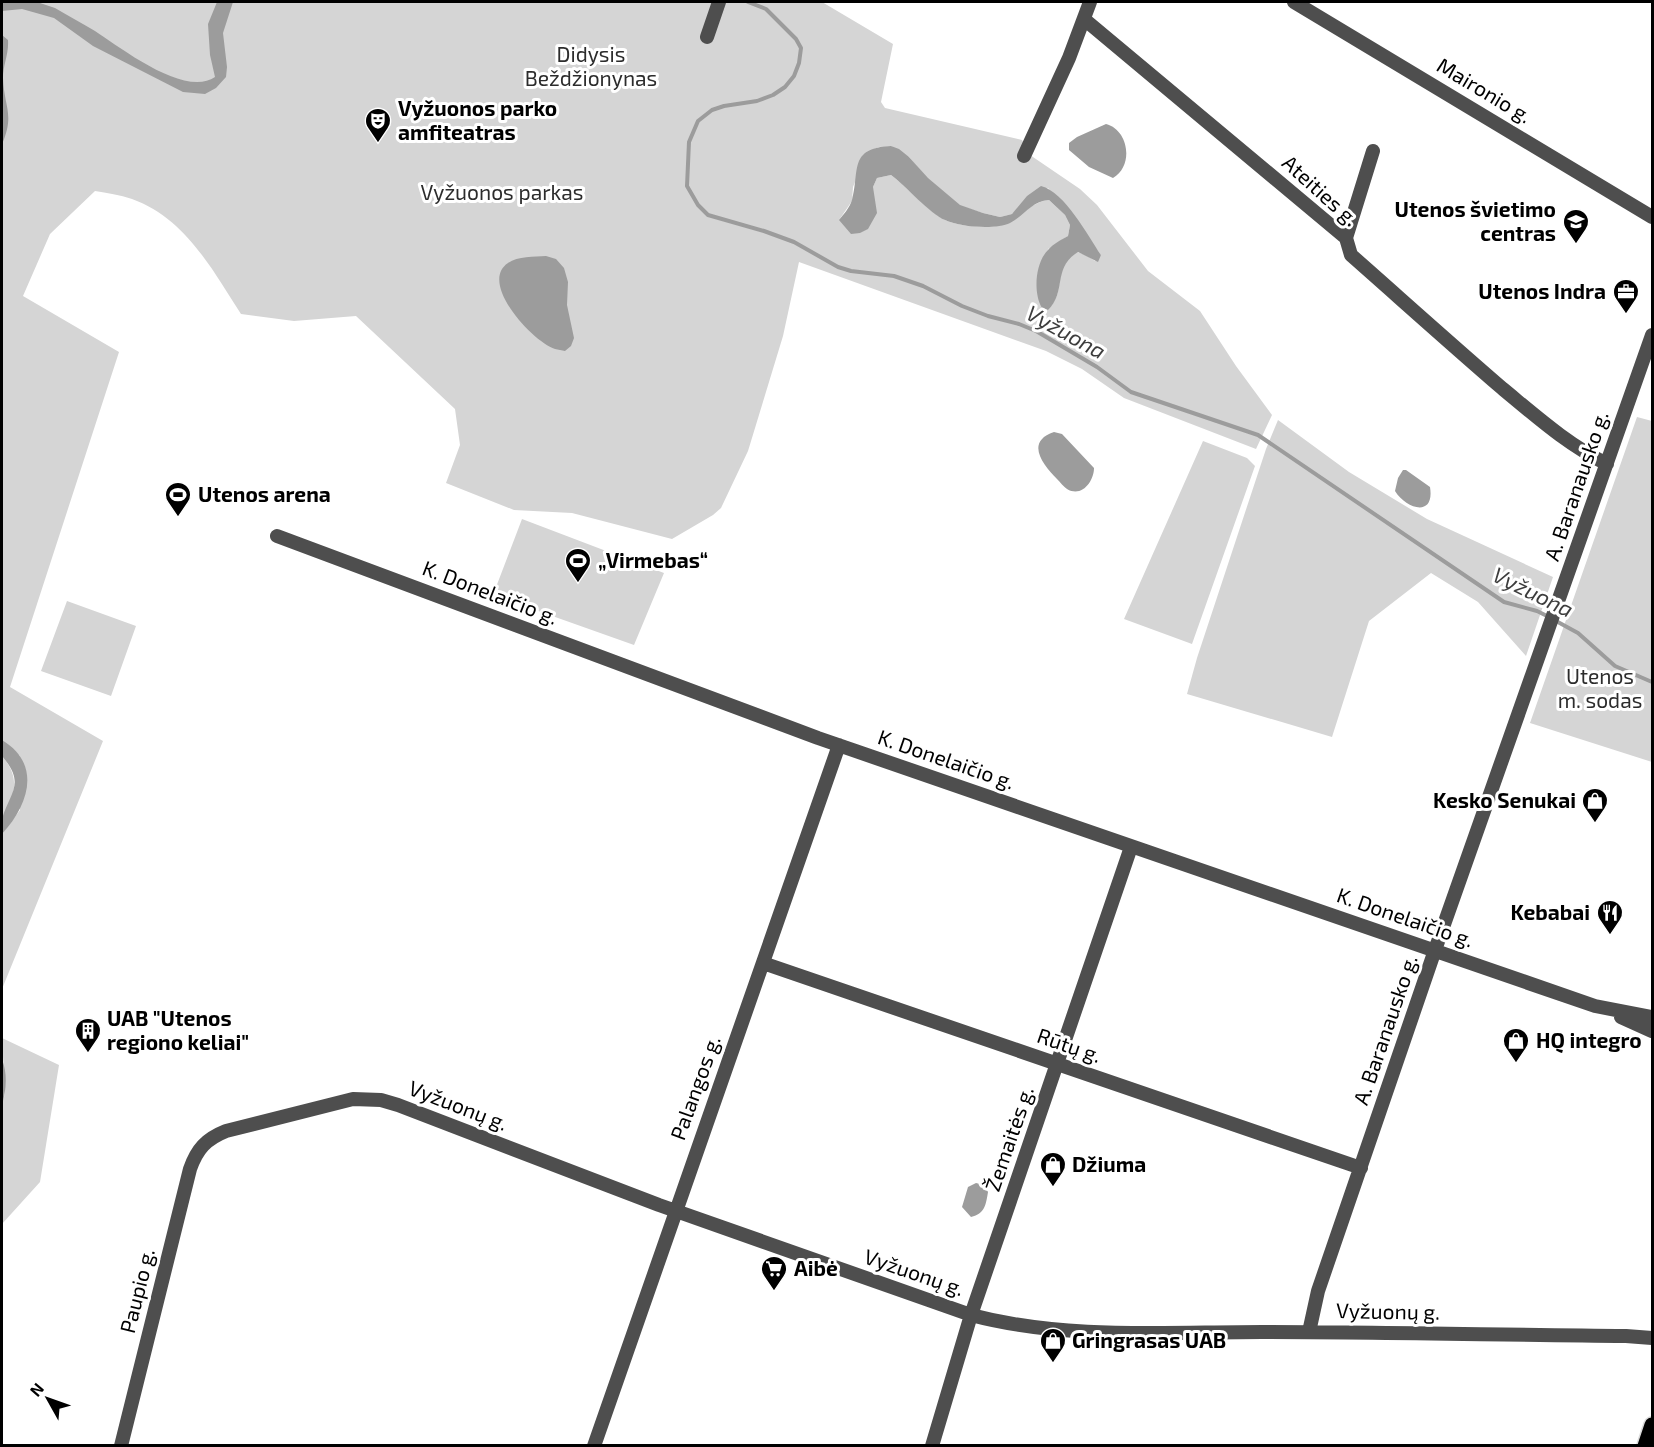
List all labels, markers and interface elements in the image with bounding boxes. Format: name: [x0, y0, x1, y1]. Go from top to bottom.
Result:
park label: Didysis Beždžionynas: [525, 41, 657, 90]
street label: Maironio g.: [1433, 52, 1537, 128]
place label: Vyžuonos parko amfiteatras: [398, 95, 557, 144]
theatre icon: Vyžuonos parko amfiteatras: [363, 106, 393, 144]
street label: Ateities g.: [1278, 149, 1364, 231]
park label: Vyžuonos parkas: [420, 179, 584, 204]
place label: Utenos švietimo centras: [1395, 196, 1556, 245]
school or university icon: Utenos švietimo centras: [1561, 207, 1591, 245]
office icon: Utenos Indra: [1611, 277, 1641, 315]
place label: Utenos Indra: [1478, 278, 1606, 303]
water label: Vyžuona: [1022, 299, 1111, 364]
street label: A. Baranausko g.: [1538, 407, 1613, 564]
sports icon: Utenos arena: [163, 480, 193, 518]
place label: Utenos arena: [198, 481, 331, 506]
sports icon: „Virmebas“: [563, 546, 593, 584]
place label: „Virmebas“: [598, 547, 708, 572]
street label: K. Donelaičio g.: [419, 554, 562, 629]
water label: Vyžuona: [1488, 560, 1578, 623]
park label: Utenos m. sodas: [1558, 663, 1642, 712]
street label: K. Donelaičio g.: [875, 724, 1018, 794]
shop icon: Kesko Senukai: [1580, 786, 1610, 824]
place label: Kesko Senukai: [1433, 787, 1576, 812]
street label: K. Donelaičio g.: [1334, 882, 1477, 952]
restaurant icon: Kebabai: [1595, 898, 1625, 936]
place label: Kebabai: [1511, 899, 1590, 924]
street label: A. Baranausko g.: [1347, 951, 1422, 1108]
place label: UAB "Utenos regiono keliai": [107, 1005, 249, 1054]
building icon: UAB "Utenos regiono keliai": [73, 1016, 103, 1054]
street label: Rūtų g.: [1034, 1022, 1105, 1067]
shop icon: HQ integro: [1501, 1026, 1531, 1064]
place label: HQ integro: [1536, 1027, 1642, 1053]
street label: Palangos g.: [664, 1032, 725, 1143]
street label: Vyžuonų g.: [406, 1074, 512, 1135]
street label: Žemaitės g.: [979, 1083, 1038, 1194]
shop icon: Džiuma: [1038, 1150, 1068, 1188]
place label: Džiuma: [1072, 1151, 1146, 1176]
street label: Vyžuonų g.: [861, 1243, 968, 1300]
street label: Paupio g.: [114, 1246, 159, 1336]
supermarket icon: Aibė: [759, 1254, 789, 1292]
place label: Aibė: [794, 1255, 838, 1280]
street label: Vyžuonų g.: [1336, 1297, 1440, 1324]
shop icon: Gringrasas UAB: [1038, 1326, 1068, 1364]
place label: Gringrasas UAB: [1072, 1327, 1226, 1352]
north arrow: [18, 1369, 78, 1429]
text: N: [25, 1379, 47, 1400]

